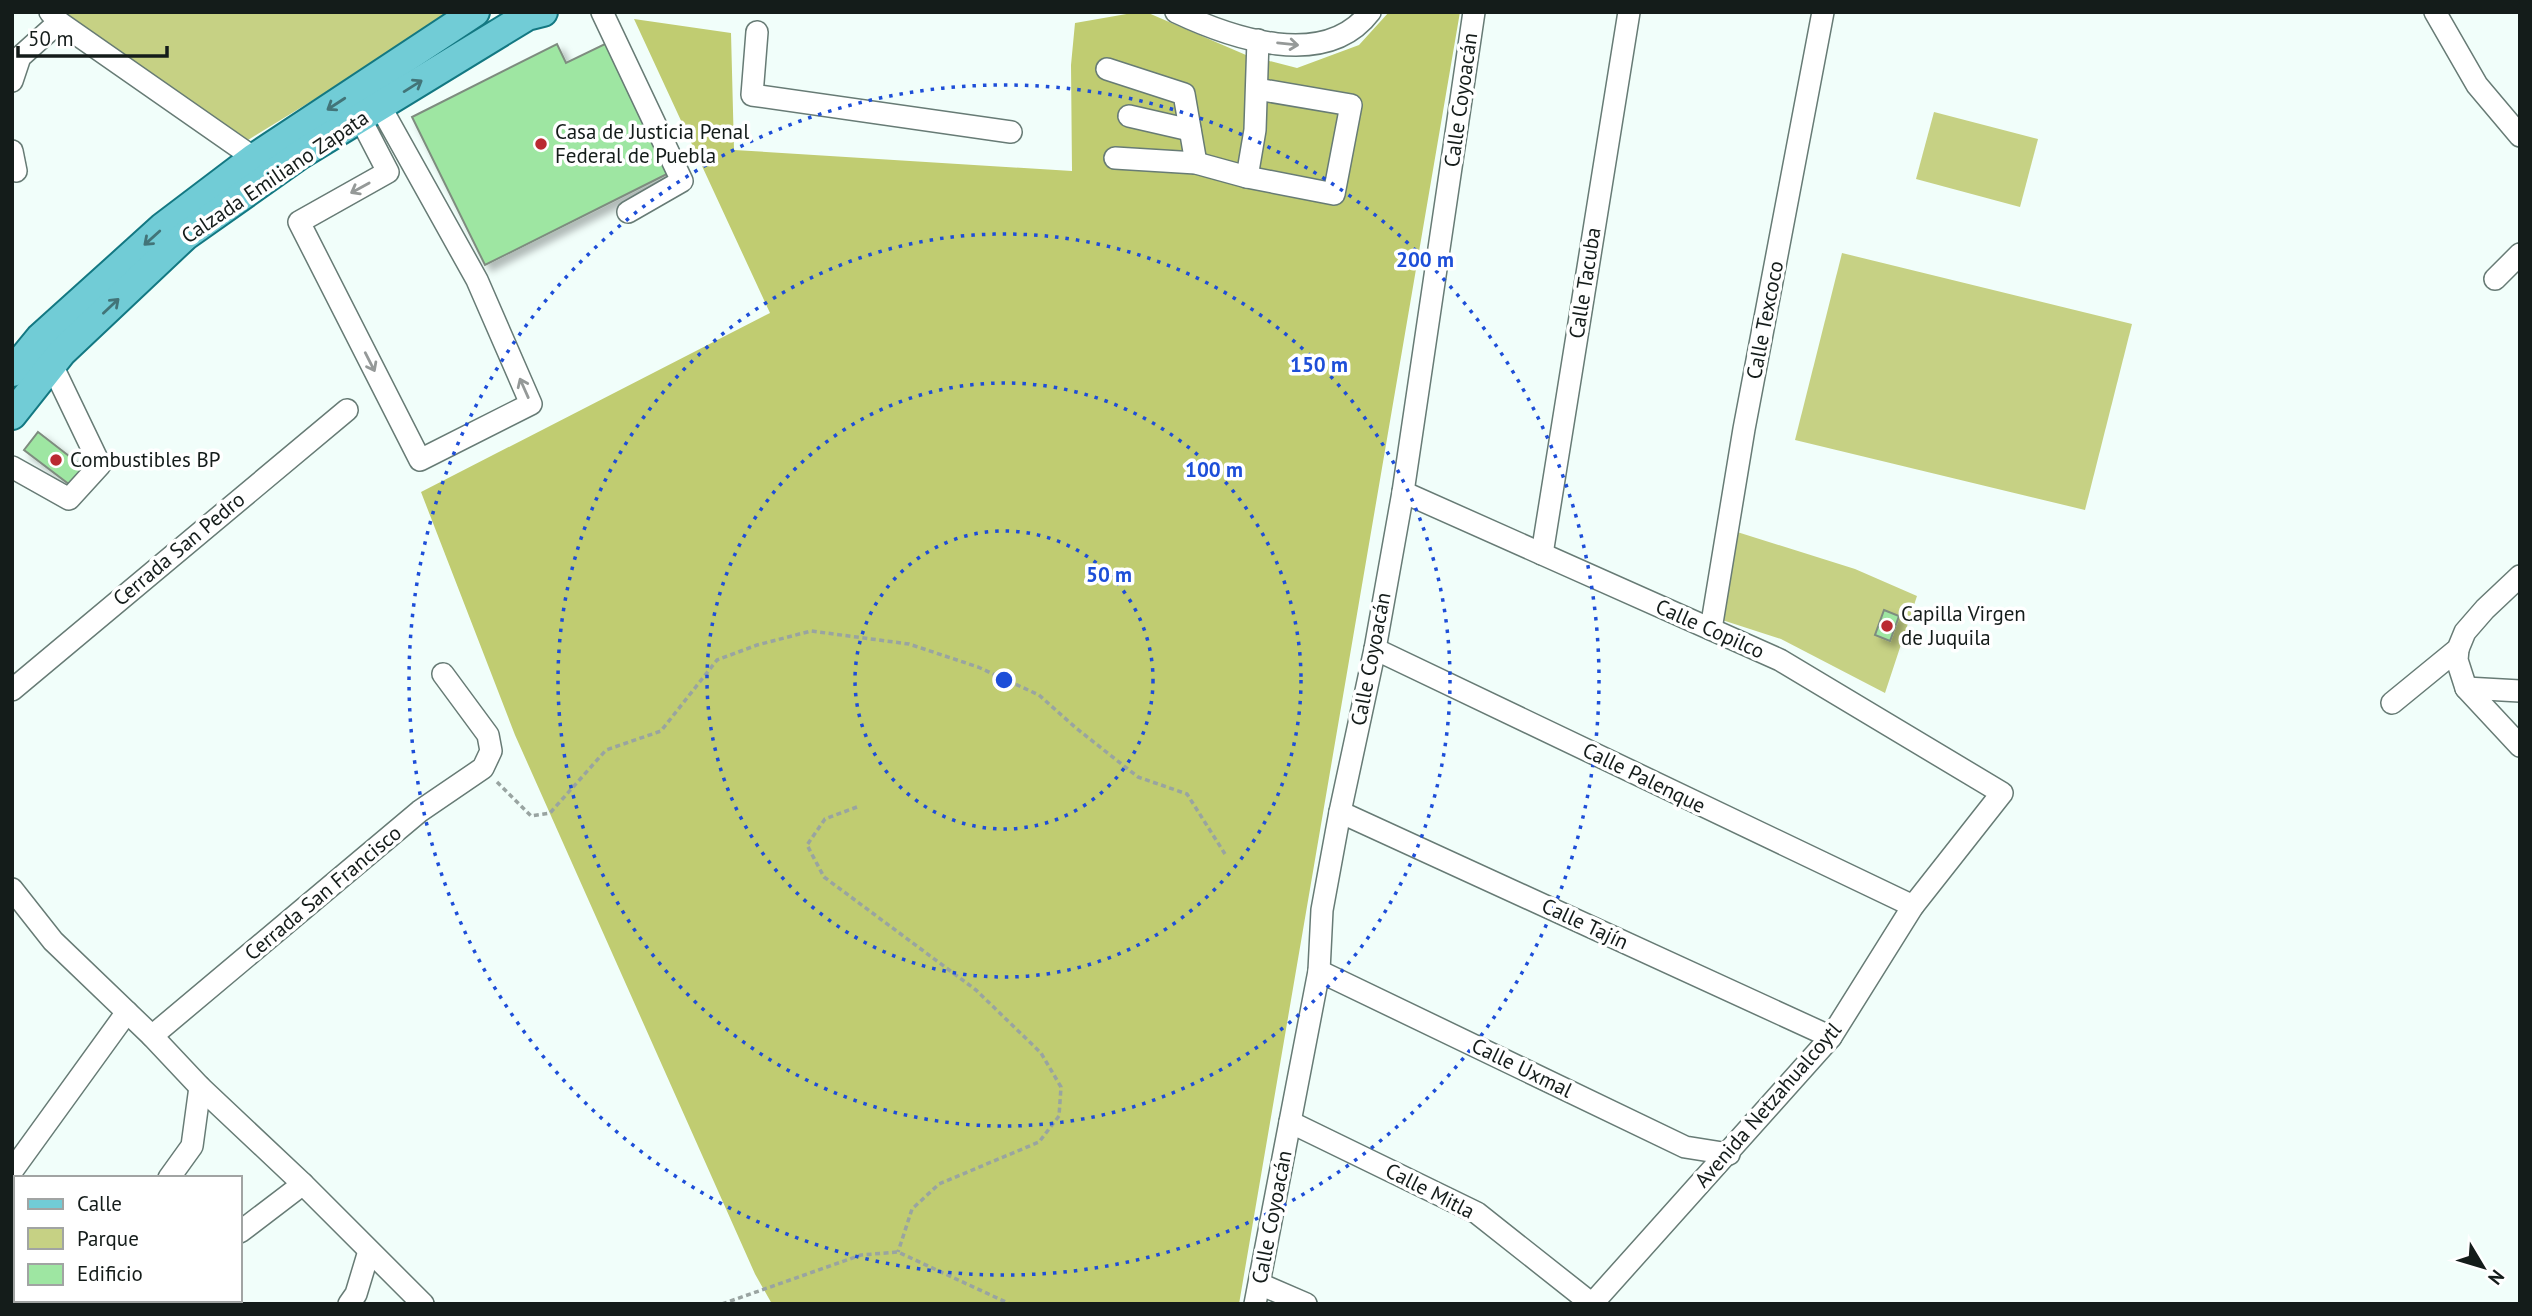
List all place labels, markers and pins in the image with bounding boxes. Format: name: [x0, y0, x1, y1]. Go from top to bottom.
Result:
place label: Casa de Justicia Penal Federal de Puebla: [555, 118, 749, 169]
marker: Casa de Justicia Penal Federal de Puebla: [533, 136, 549, 152]
place label: Combustibles BP: [70, 446, 220, 473]
marker: Combustibles BP: [48, 452, 64, 468]
place label: Capilla Virgen de Juquila: [1901, 600, 2026, 651]
marker: Capilla Virgen de Juquila: [1879, 618, 1895, 634]
centre of rings: [992, 668, 1016, 692]

